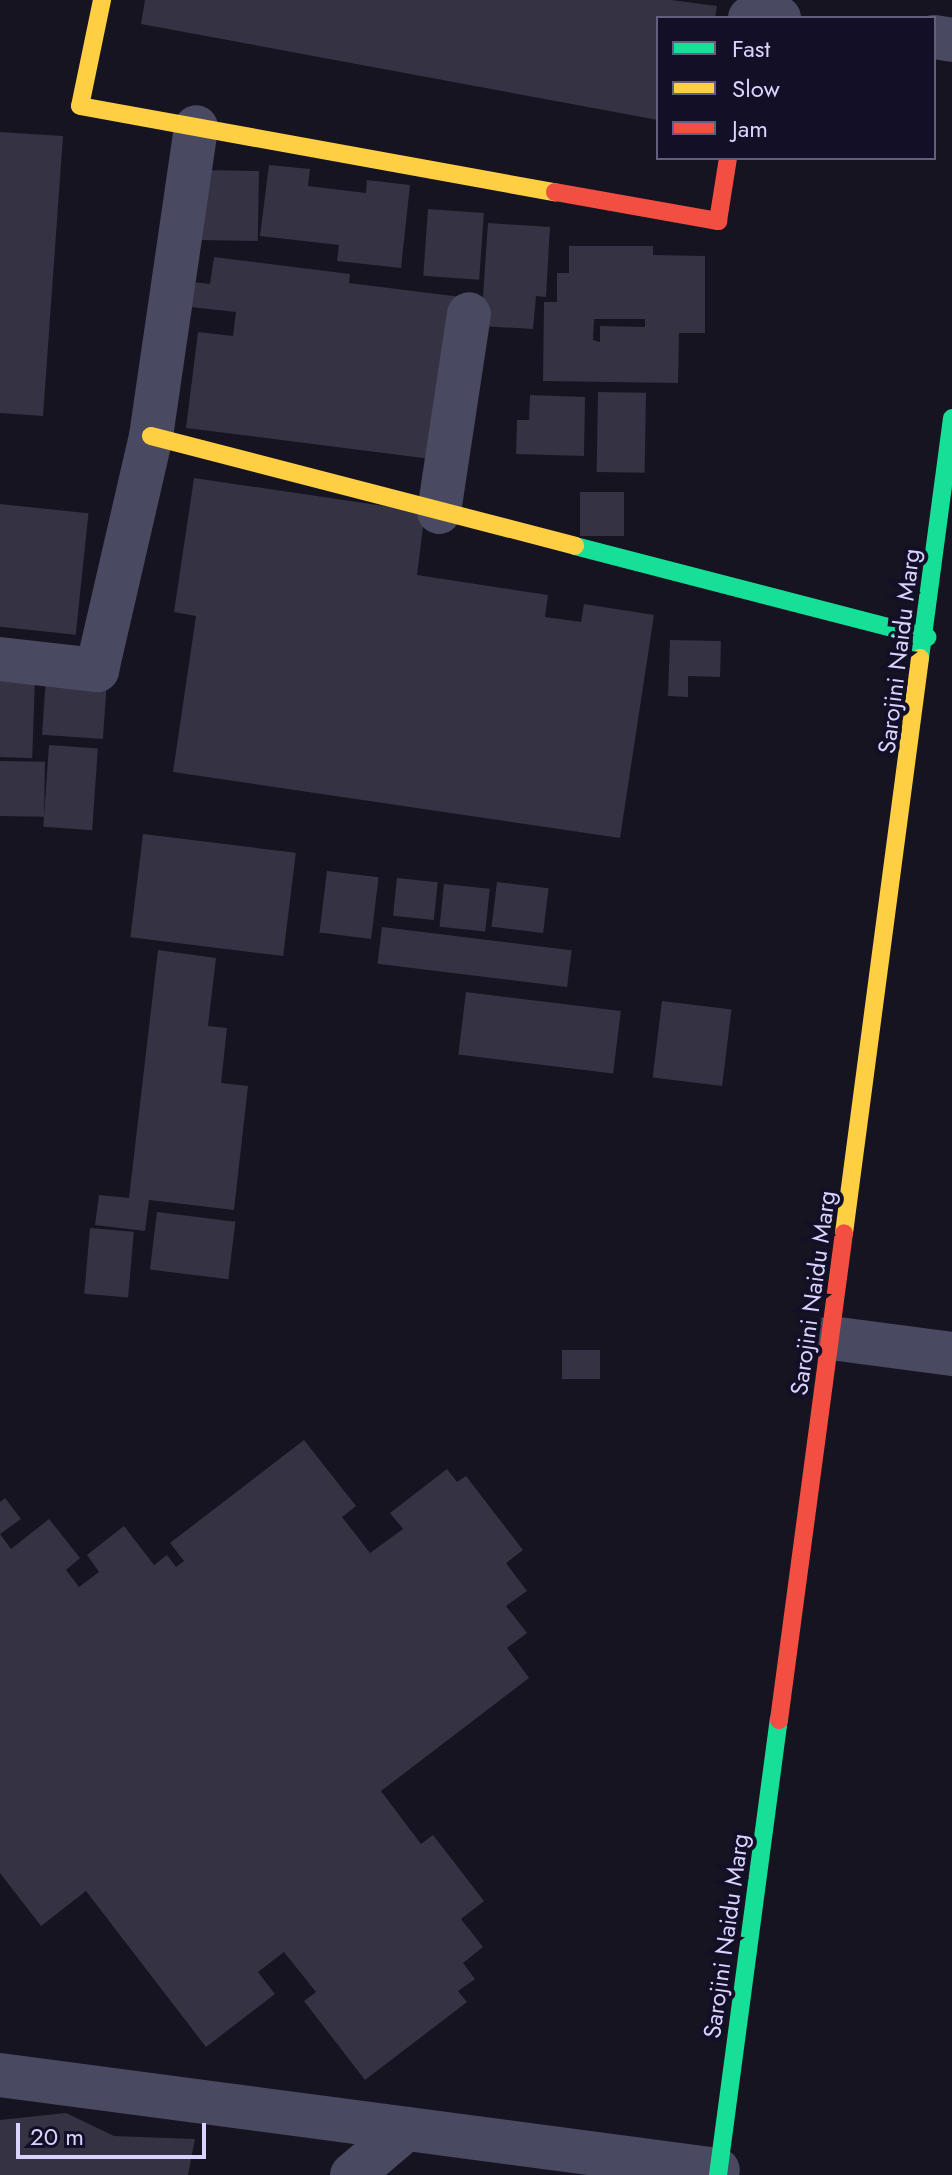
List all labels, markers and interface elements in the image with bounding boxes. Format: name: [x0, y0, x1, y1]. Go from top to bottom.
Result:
legend: [656, 16, 936, 160]
text: Fast: [732, 31, 770, 66]
text: Slow: [732, 71, 780, 106]
text: Jam: [732, 111, 768, 146]
street label: Sarojini Naidu Marg: [872, 547, 926, 755]
street label: Sarojini Naidu Marg: [784, 1189, 842, 1397]
street label: Sarojini Naidu Marg: [697, 1832, 755, 2040]
scale bar: [20, 2107, 210, 2157]
text: 20 m: [30, 2119, 84, 2154]

